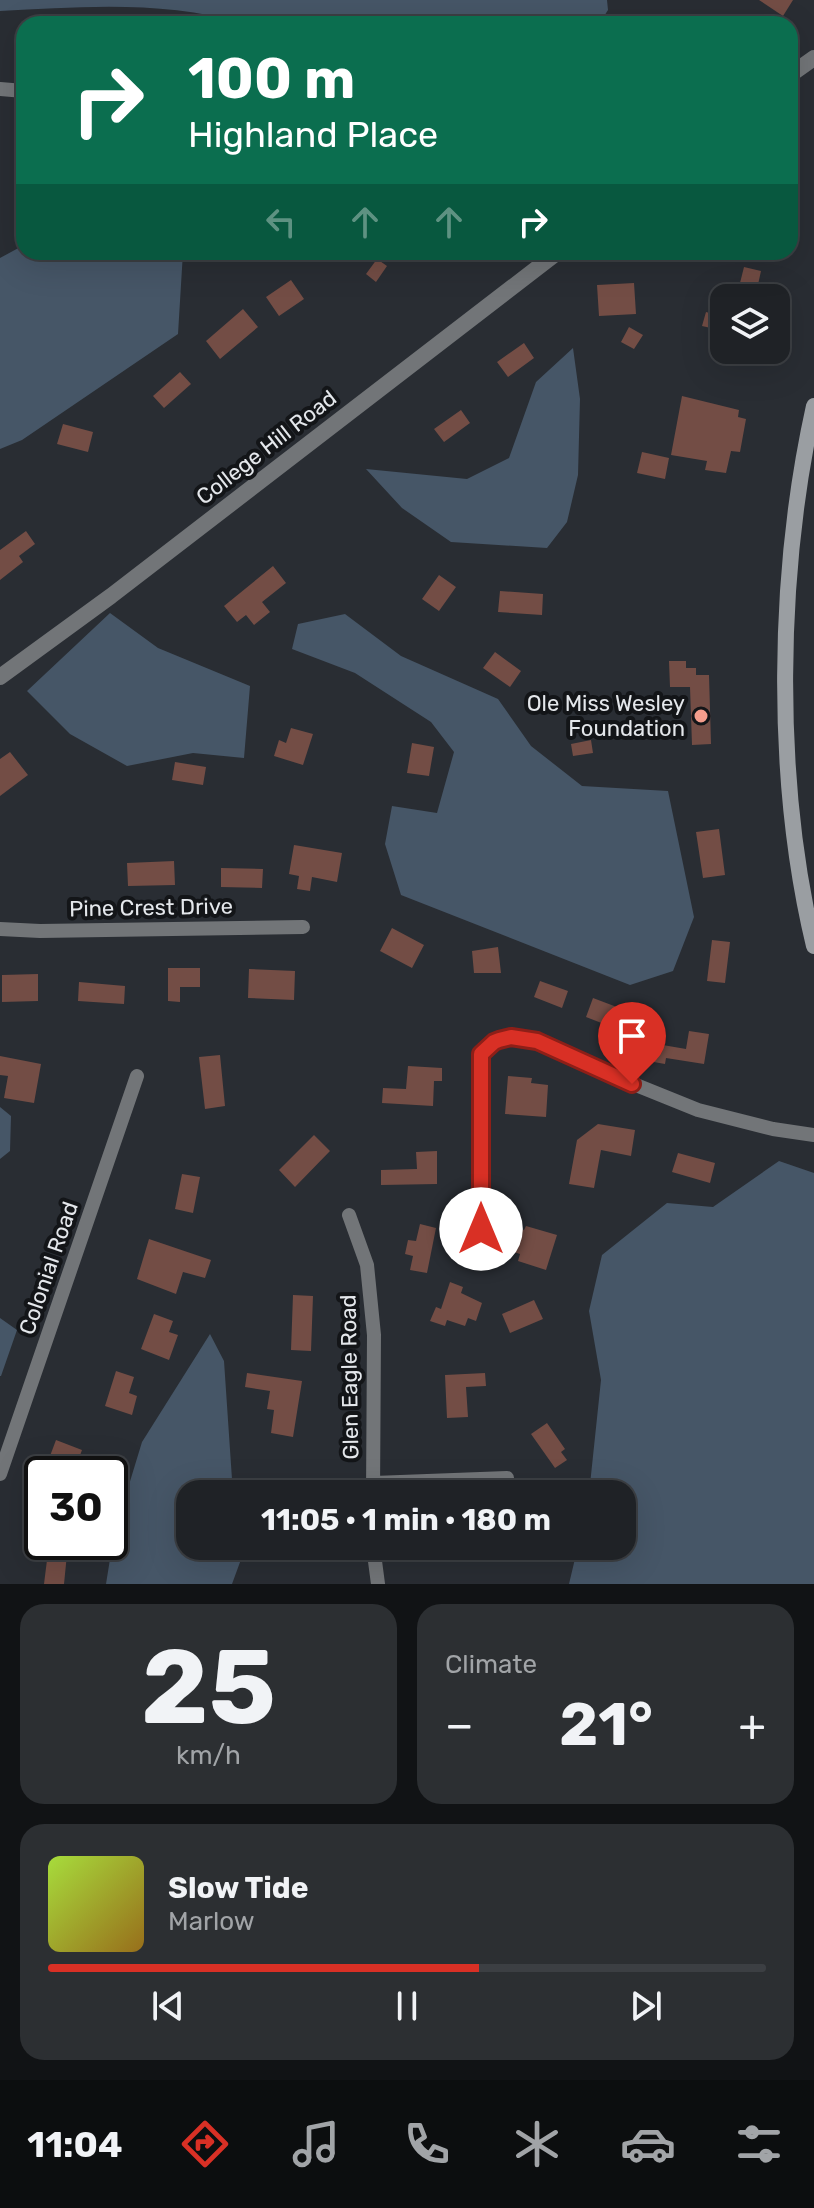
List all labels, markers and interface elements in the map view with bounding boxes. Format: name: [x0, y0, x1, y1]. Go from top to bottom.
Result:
text: 100 m: [188, 46, 355, 112]
icon: right: [56, 48, 160, 152]
text: Highland Place: [188, 113, 438, 156]
icon: left: [259, 200, 303, 244]
icon: ahead: [343, 200, 387, 244]
icon: ahead: [427, 200, 471, 244]
icon: right: [511, 200, 555, 244]
map controls: [710, 284, 790, 364]
button: layers: [710, 284, 790, 364]
street label: College Hill Road: [191, 384, 342, 510]
place label: Ole Miss Wesley Foundation: [527, 690, 685, 742]
marker: Ole Miss Wesley Foundation: [692, 707, 710, 725]
street label: Pine Crest Drive: [69, 893, 233, 922]
pin: [598, 1002, 666, 1084]
icon: arrive: [610, 1014, 654, 1058]
position arrow: [439, 1187, 523, 1271]
street label: Colonial Road: [13, 1198, 84, 1338]
street label: Glen Eagle Road: [335, 1294, 364, 1460]
speed limit sign: 30: [24, 1456, 128, 1560]
text: 11:05 · 1 min · 180 m: [261, 1502, 551, 1538]
text: 25: [141, 1626, 276, 1749]
text: Climate: [445, 1649, 537, 1680]
text: 21°: [559, 1689, 653, 1760]
text: −: [445, 1699, 474, 1751]
text: +: [739, 1699, 766, 1751]
text: km/h: [176, 1740, 241, 1771]
text: Slow Tide: [168, 1870, 308, 1906]
text: Marlow: [168, 1906, 255, 1937]
icon: previous: [146, 1984, 190, 2028]
icon: pause: [385, 1984, 429, 2028]
icon: next: [624, 1984, 668, 2028]
icon: directions: [177, 2116, 233, 2172]
icon: music: [288, 2116, 344, 2172]
icon: phone: [399, 2116, 455, 2172]
icon: climate: [509, 2116, 565, 2172]
icon: car: [620, 2116, 676, 2172]
icon: filters: [731, 2116, 787, 2172]
text: 11:04: [27, 2123, 123, 2166]

